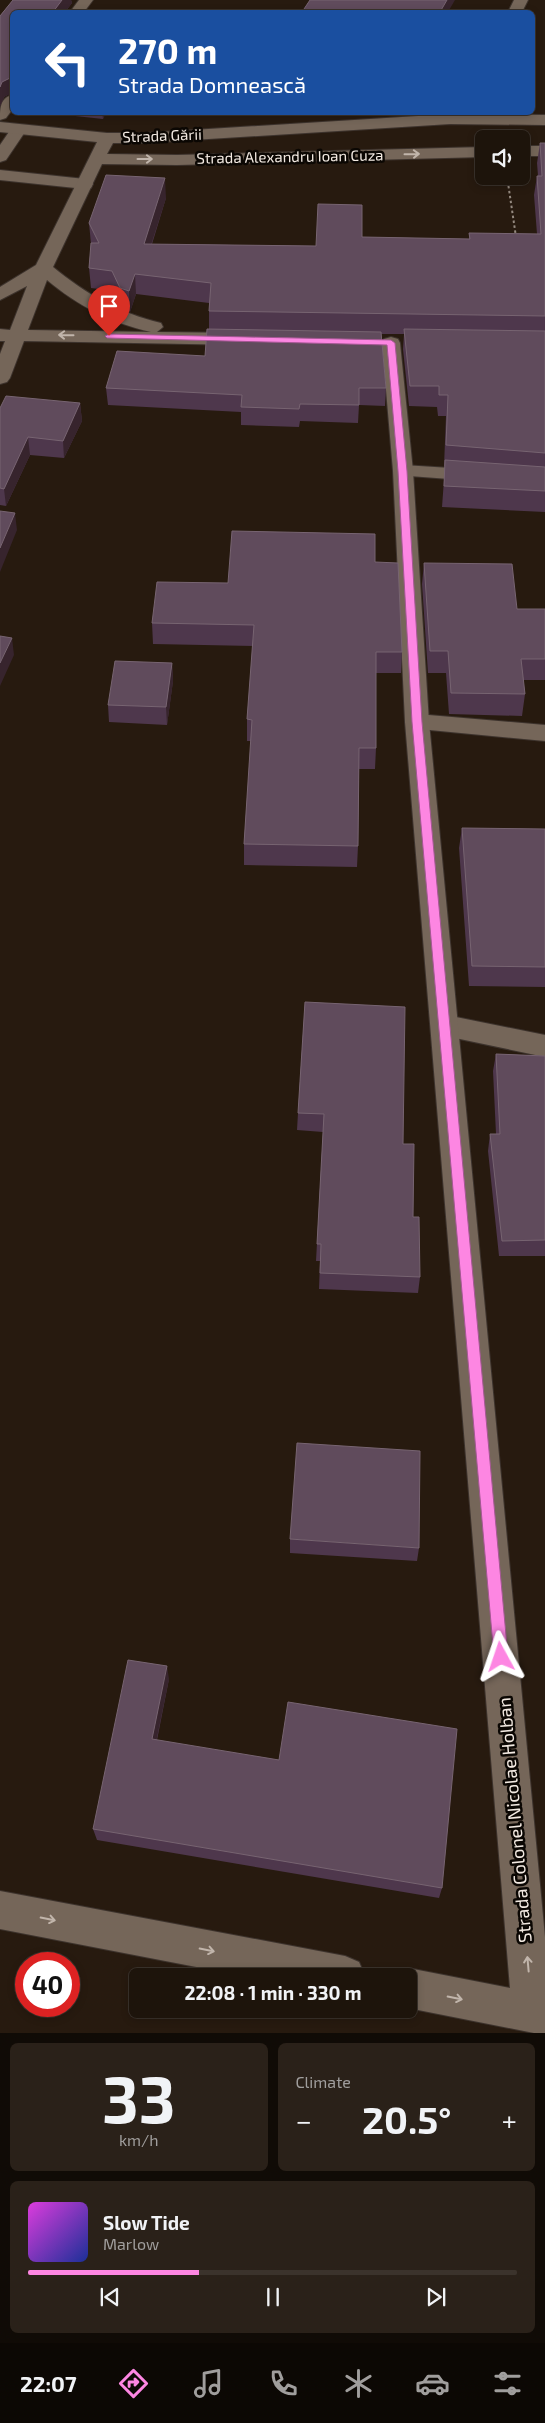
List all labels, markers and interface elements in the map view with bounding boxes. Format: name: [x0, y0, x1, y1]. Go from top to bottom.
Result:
text: 270 m: [118, 29, 217, 71]
icon: left: [35, 30, 100, 95]
text: Strada Domnească: [118, 71, 306, 97]
street label: Strada Gării: [122, 125, 202, 145]
map controls: [475, 130, 530, 185]
button: sound: [475, 130, 530, 185]
street label: Strada Alexandru Ioan Cuza: [196, 145, 384, 167]
one-way arrow: [404, 149, 420, 158]
one-way arrow: [136, 155, 152, 164]
pin: [88, 285, 130, 336]
icon: arrive: [95, 292, 123, 320]
one-way arrow: [58, 330, 74, 340]
position arrow: [474, 1630, 526, 1682]
street label: Strada Colonel Nicolae Holban: [492, 1696, 536, 1944]
one-way arrow: [39, 1915, 55, 1924]
one-way arrow: [199, 1945, 215, 1955]
speed limit sign: 40: [15, 1952, 80, 2017]
one-way arrow: [523, 1956, 533, 1972]
text: 22:08 · 1 min · 330 m: [185, 1981, 361, 2004]
one-way arrow: [447, 1993, 463, 2003]
text: 33: [102, 2058, 176, 2136]
text: Climate: [296, 2072, 351, 2091]
text: 20.5°: [362, 2096, 451, 2142]
text: −: [296, 2103, 312, 2137]
text: +: [502, 2103, 517, 2137]
text: km/h: [119, 2130, 159, 2149]
text: Slow Tide: [103, 2211, 190, 2234]
text: Marlow: [103, 2234, 159, 2253]
icon: previous: [96, 2283, 124, 2311]
icon: pause: [259, 2283, 287, 2311]
icon: next: [422, 2283, 450, 2311]
icon: directions: [116, 2366, 151, 2401]
icon: music: [191, 2366, 226, 2401]
icon: phone: [266, 2366, 301, 2401]
icon: climate: [341, 2366, 376, 2401]
icon: car: [415, 2366, 450, 2401]
icon: filters: [490, 2366, 525, 2401]
text: 22:07: [20, 2370, 77, 2396]

